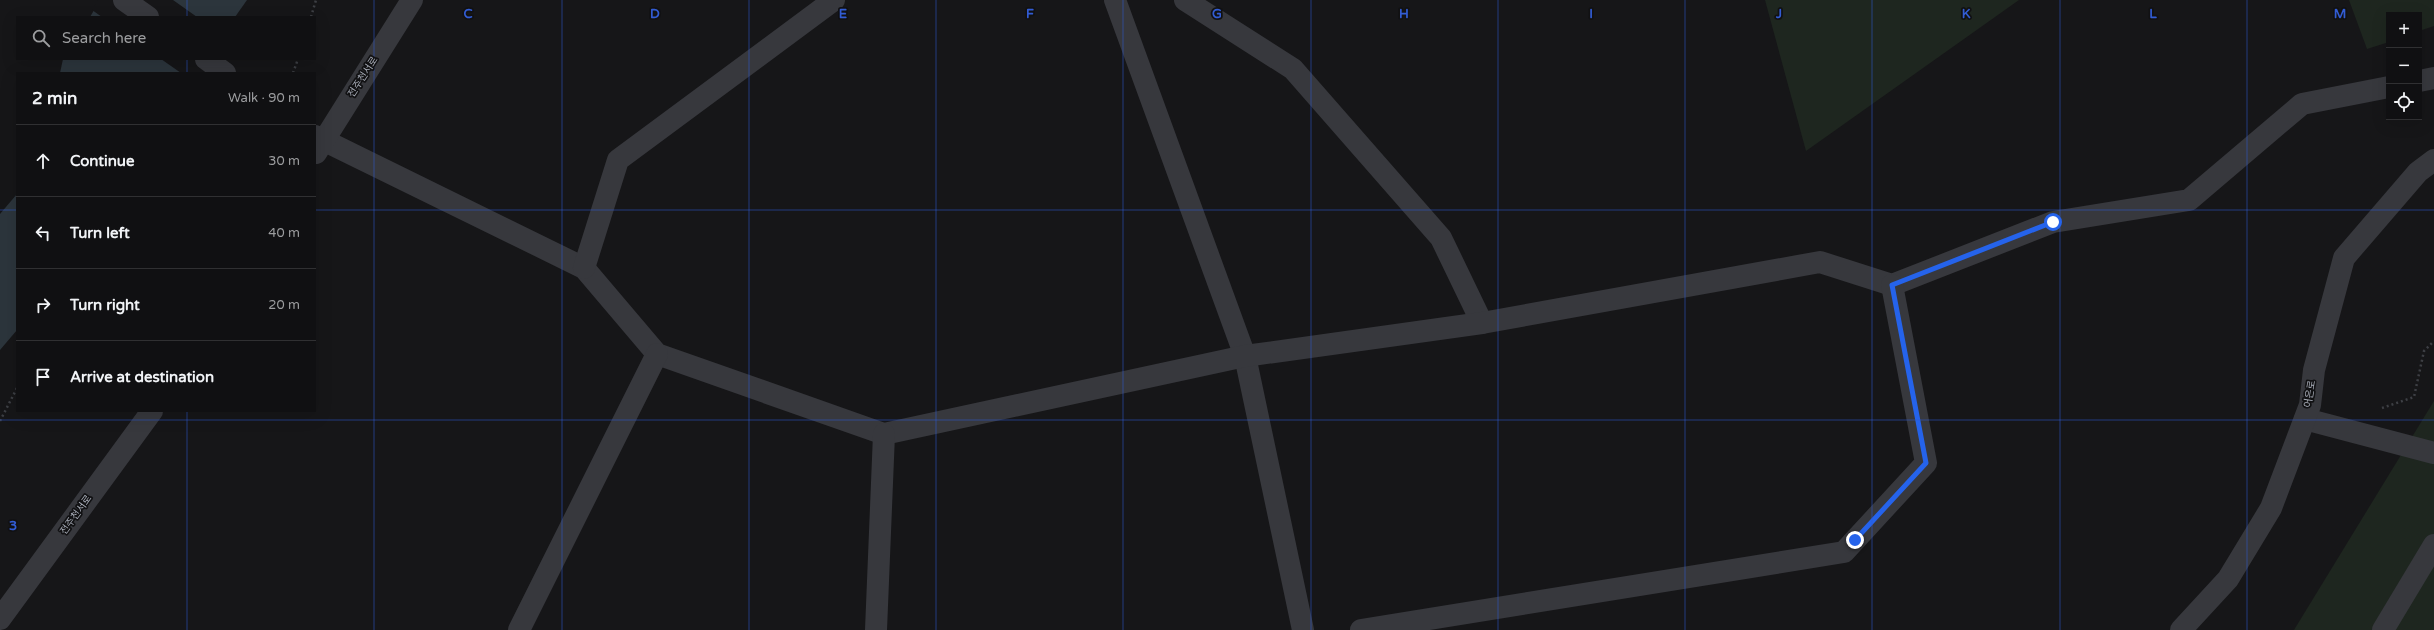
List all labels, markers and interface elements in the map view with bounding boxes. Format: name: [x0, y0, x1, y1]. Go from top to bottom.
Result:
text: C: [463, 6, 473, 22]
text: D: [650, 6, 660, 22]
text: E: [839, 6, 847, 22]
text: F: [1026, 6, 1034, 22]
text: G: [1212, 6, 1222, 22]
text: H: [1399, 6, 1409, 22]
text: I: [1589, 6, 1593, 22]
text: J: [1775, 6, 1782, 22]
text: K: [1962, 6, 1971, 22]
text: L: [2149, 6, 2157, 22]
text: M: [2334, 6, 2346, 22]
map controls: [2386, 12, 2422, 120]
button: +: [2386, 12, 2422, 48]
search box: [16, 16, 316, 60]
icon: search: [30, 27, 52, 49]
text: Search here: [62, 29, 146, 47]
button: −: [2386, 48, 2422, 84]
street label: 전주천서로: [345, 54, 381, 100]
button: locate: [2386, 84, 2422, 120]
text: 2 min: [32, 88, 77, 109]
text: Walk · 90 m: [228, 90, 300, 106]
icon: ahead: [32, 150, 54, 172]
text: Continue: [70, 152, 134, 170]
text: 30 m: [268, 153, 300, 169]
route start: [2044, 213, 2062, 231]
icon: left: [32, 222, 54, 244]
text: Turn left: [70, 224, 130, 242]
text: 40 m: [268, 225, 300, 241]
icon: right: [32, 294, 54, 316]
text: Turn right: [70, 296, 140, 314]
text: 20 m: [268, 297, 300, 313]
icon: arrive: [32, 366, 54, 388]
text: Arrive at destination: [70, 368, 214, 386]
street label: 어은로: [2302, 379, 2318, 409]
street label: 전주천서로: [58, 493, 94, 537]
text: 3: [9, 518, 17, 534]
route end: [1846, 531, 1864, 549]

